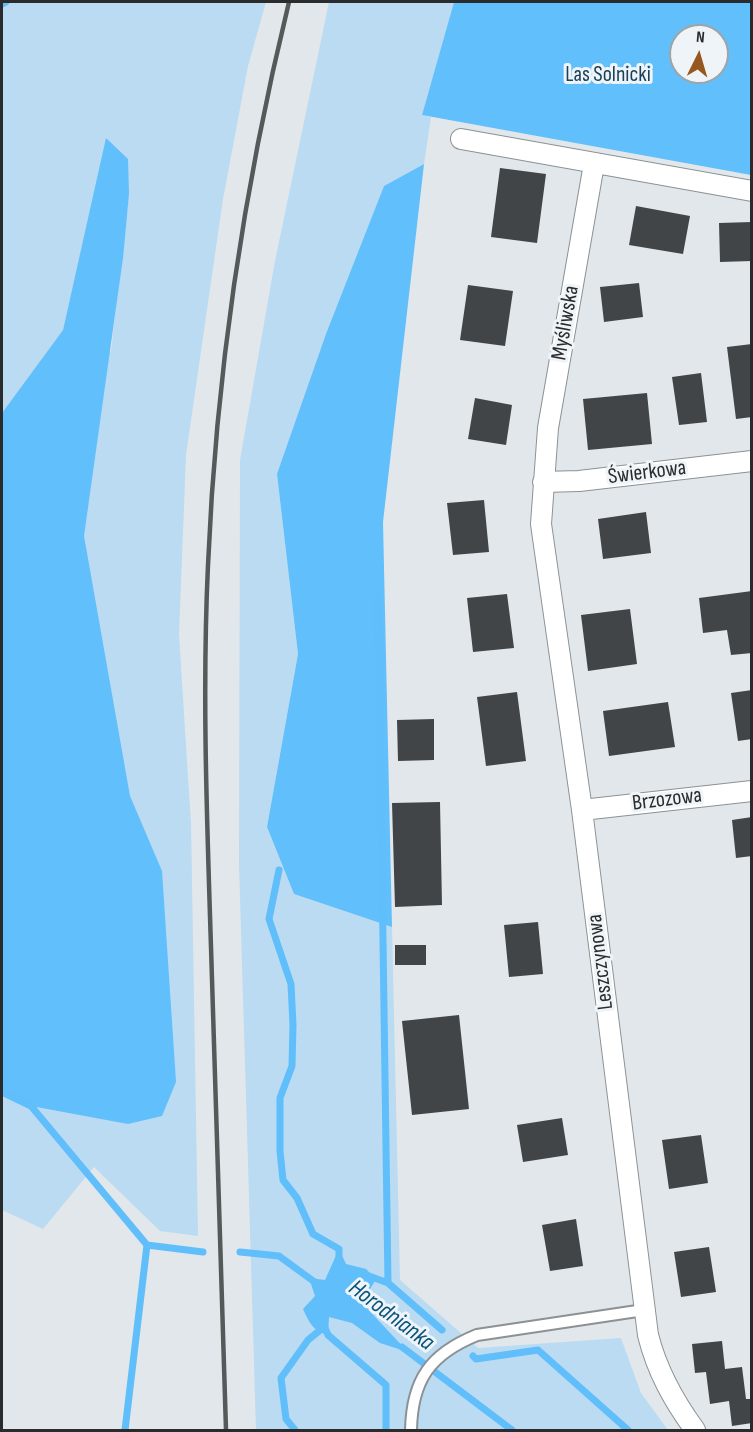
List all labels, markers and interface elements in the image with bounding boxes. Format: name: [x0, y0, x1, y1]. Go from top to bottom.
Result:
north arrow: [669, 24, 729, 84]
text: N: [695, 28, 706, 47]
park label: Las Solnicki: [565, 62, 651, 88]
street label: Myśliwska: [546, 284, 586, 362]
street label: Świerkowa: [606, 455, 688, 491]
street label: Brzozowa: [631, 783, 703, 817]
street label: Leszczynowa: [582, 913, 620, 1011]
water label: Horodnianka: [342, 1274, 440, 1358]

